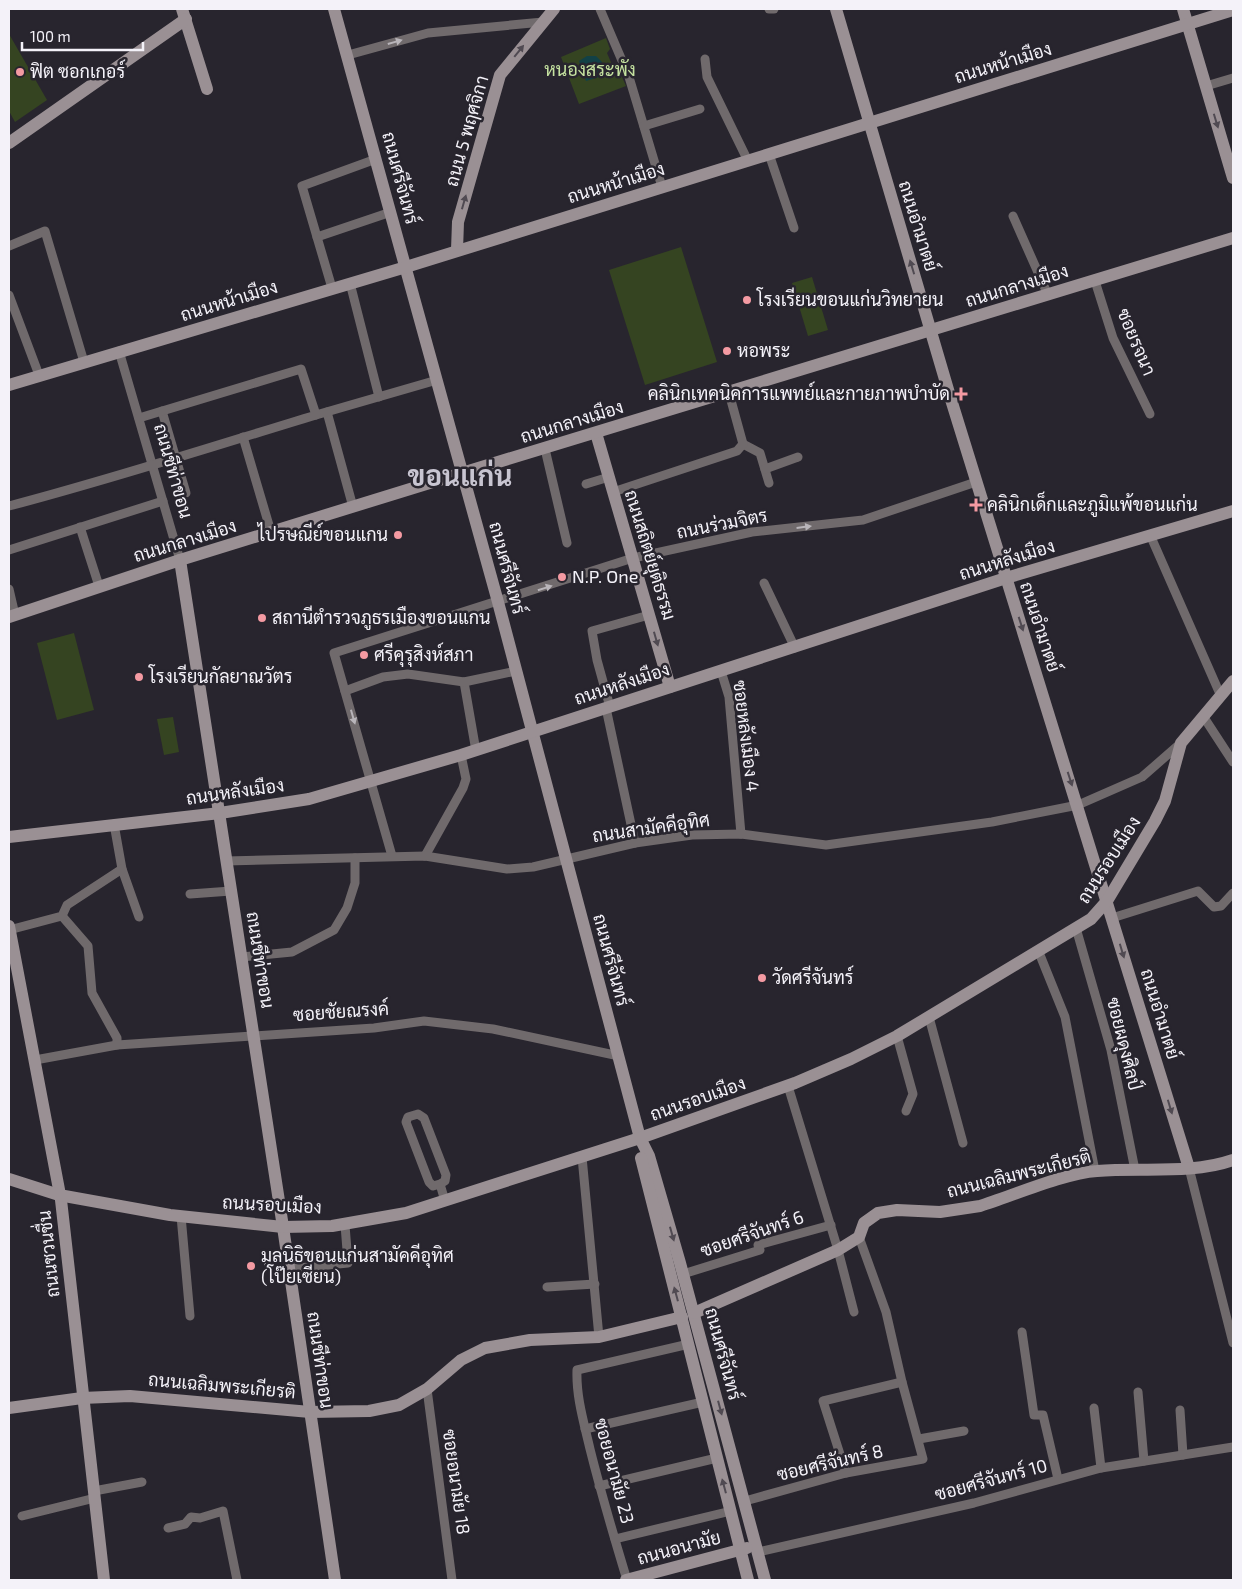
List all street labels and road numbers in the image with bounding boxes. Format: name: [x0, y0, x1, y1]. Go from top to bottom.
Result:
street label: ถนนหน้าเมือง: [951, 37, 1054, 87]
street label: ถนน 5 พฤศจิกา: [440, 73, 493, 189]
street label: ถนนศรีจันทร์: [378, 129, 425, 227]
street label: ถนนหน้าเมือง: [564, 157, 667, 207]
street label: ถนนอำมาตย์: [895, 177, 944, 274]
street label: ถนนกลางเมือง: [963, 259, 1071, 311]
street label: ถนนหน้าเมือง: [177, 275, 280, 325]
street label: ซอยรจนา: [1113, 305, 1161, 379]
street label: ถนนกลางเมือง: [518, 395, 626, 447]
street label: ถนนชีท่าขอน: [150, 421, 199, 521]
street label: ถนนสถิตย์ยุติธรรม: [619, 487, 682, 623]
street label: ถนนร่วมจิตร: [675, 503, 769, 543]
street label: ถนนกลางเมือง: [131, 514, 239, 566]
street label: ถนนศรีจันทร์: [485, 519, 532, 617]
street label: ถนนหลังเมือง: [956, 534, 1057, 584]
street label: ถนนอำมาตย์: [1016, 578, 1067, 675]
street label: ถนนหลังเมือง: [571, 657, 672, 709]
street label: ซอยหลังเมือง 4: [729, 679, 765, 793]
street label: ถนนหลังเมือง: [184, 773, 285, 809]
street label: ถนนสามัคคีอุทิศ: [590, 807, 711, 848]
street label: ถนนรอบเมือง: [1072, 812, 1145, 907]
street label: ถนนชีท่าขอน: [242, 910, 280, 1010]
street label: ถนนศรีจันทร์: [589, 911, 636, 1009]
street label: ถนนอำมาตย์: [1137, 965, 1186, 1062]
street label: ซอยผดุงศิลป์: [1101, 995, 1147, 1093]
street label: ซอยชัยณรงค์: [292, 996, 390, 1025]
street label: ถนนรอบเมือง: [647, 1071, 748, 1125]
street label: ถนนเฉลิมพระเกียรติ: [944, 1143, 1093, 1202]
street label: ถนนรอบเมือง: [222, 1190, 322, 1218]
street label: ซอยศรีจันทร์ 6: [697, 1204, 806, 1261]
street label: ถนนชวนชื่น: [29, 1210, 64, 1299]
street label: ถนนศรีจันทร์: [701, 1305, 748, 1403]
street label: ถนนชีท่าขอน: [303, 1310, 340, 1410]
street label: ถนนเฉลิมพระเกียรติ: [147, 1367, 297, 1402]
street label: ซอยอนามัย 23: [590, 1416, 640, 1526]
street label: ซอยอนามัย 18: [439, 1428, 475, 1536]
street label: ซอยศรีจันทร์ 8: [774, 1438, 885, 1485]
street label: ซอยศรีจันทร์ 10: [932, 1452, 1049, 1505]
street label: ถนนอนามัย: [635, 1525, 723, 1569]

